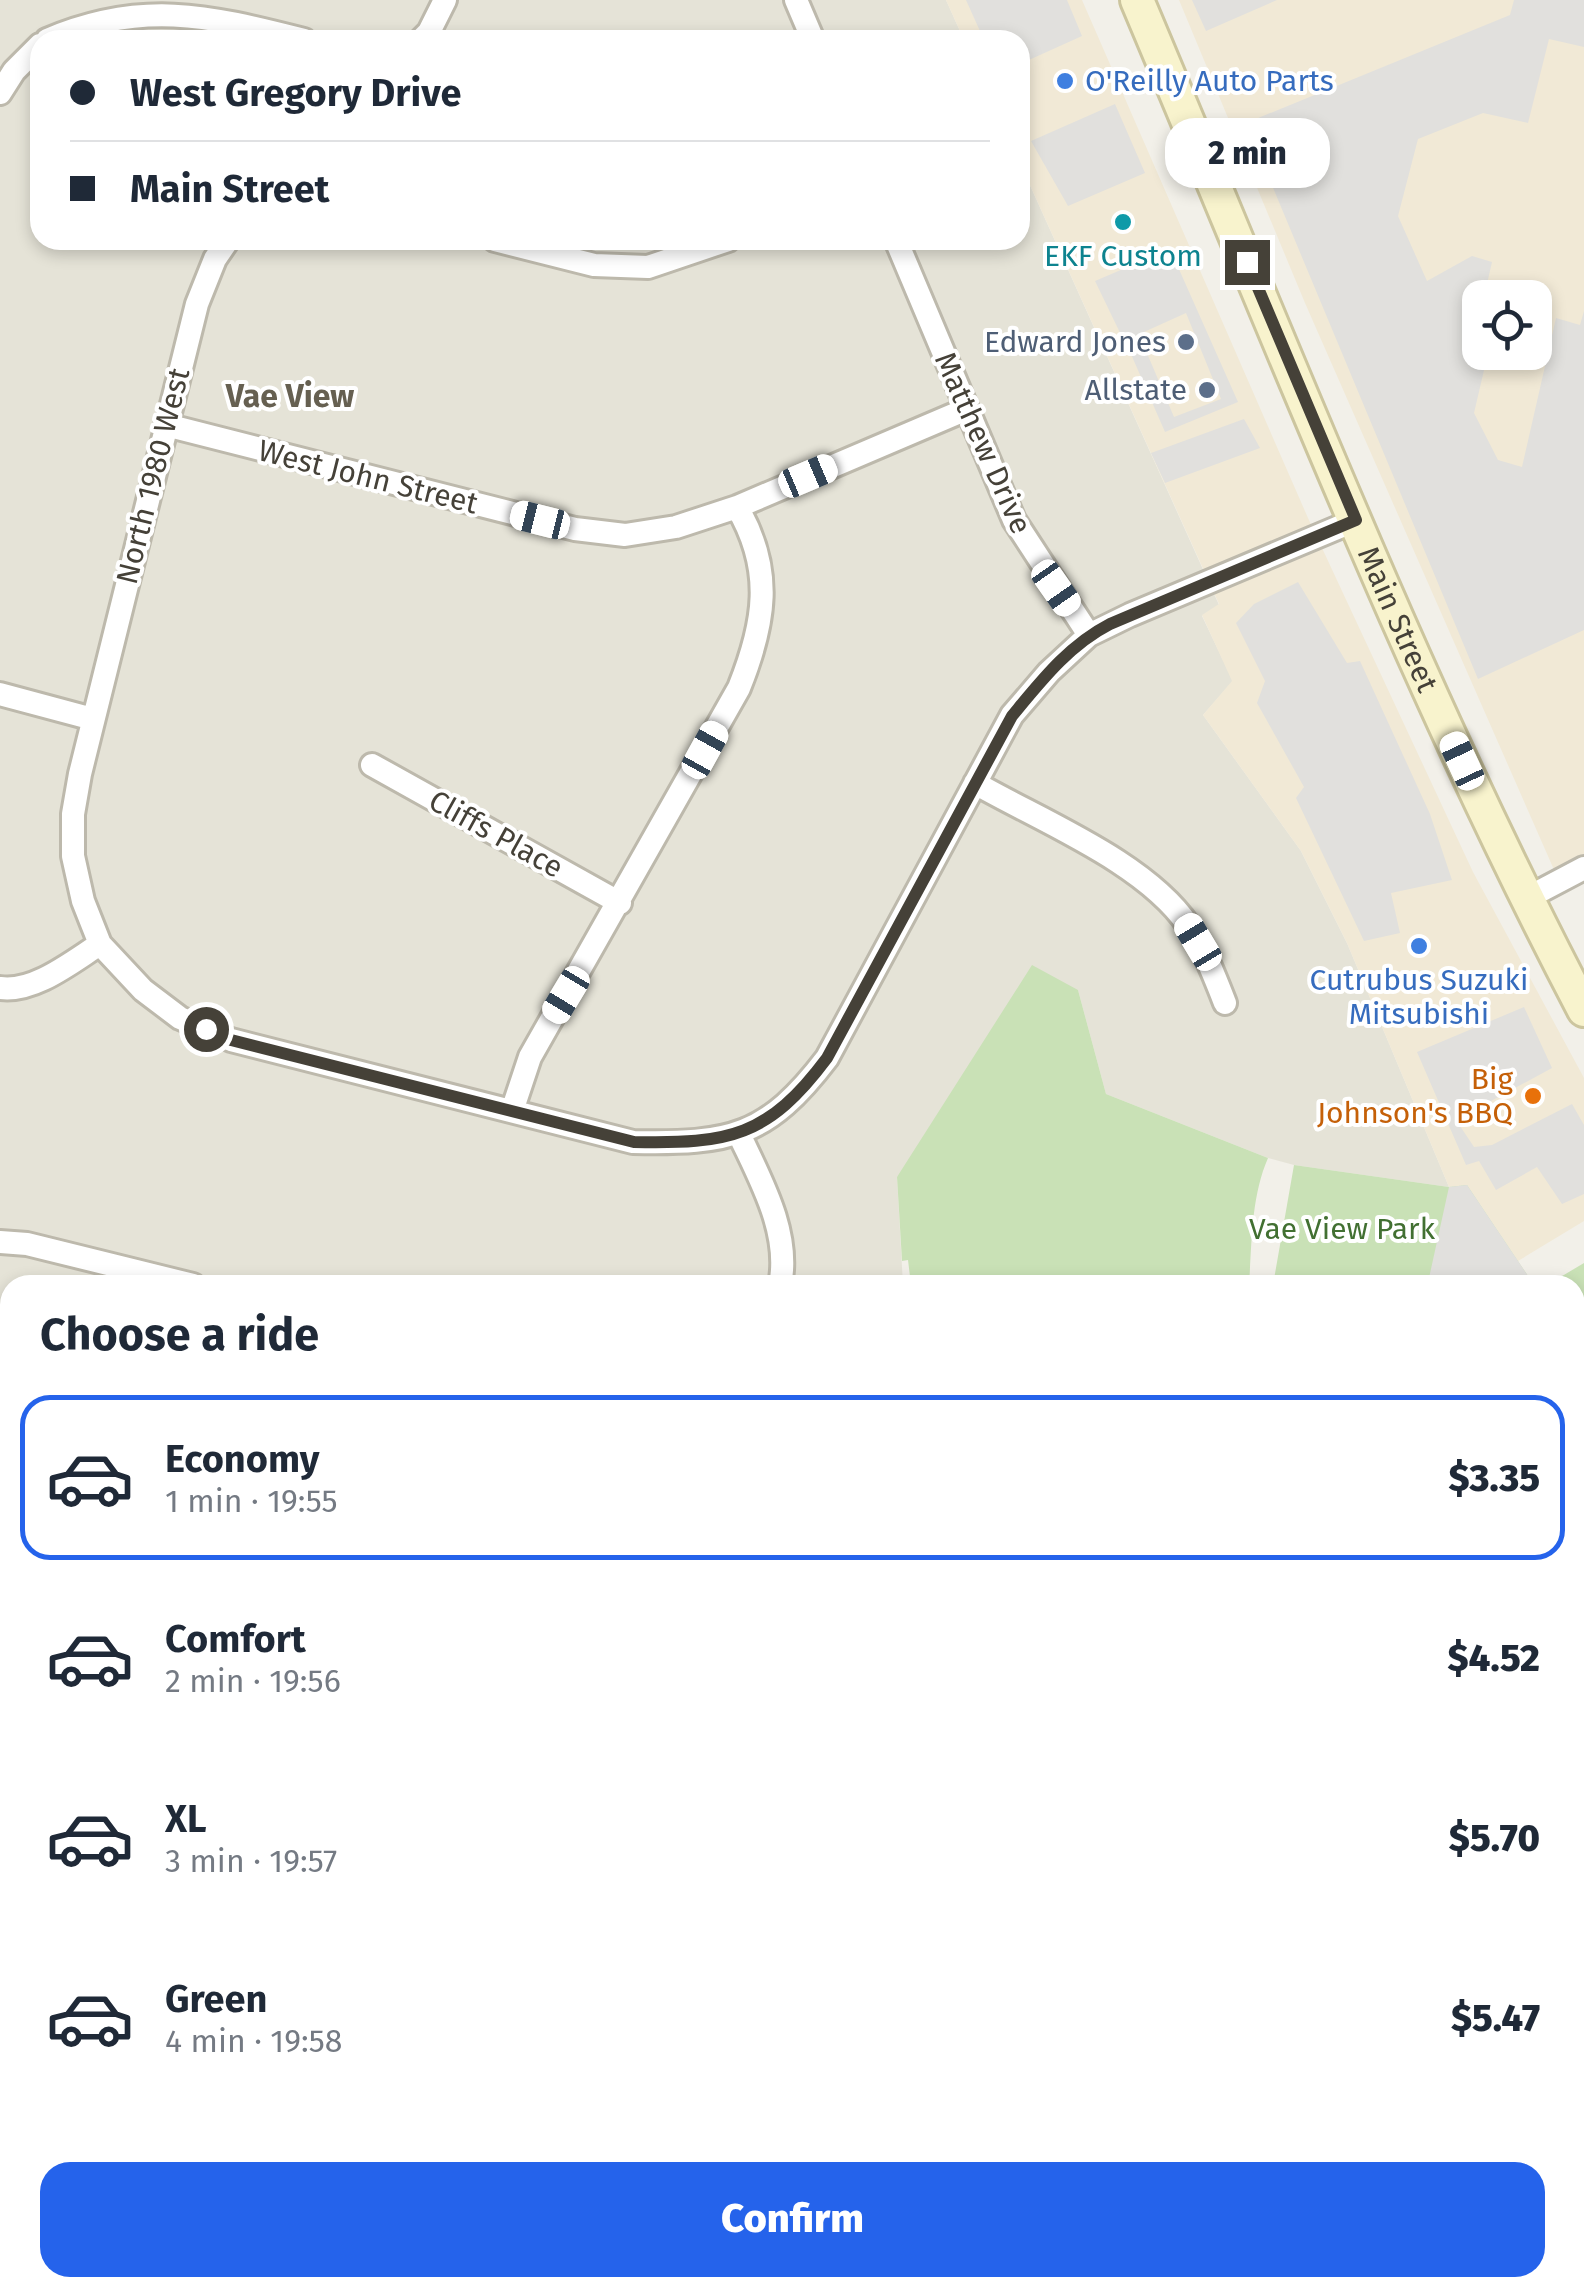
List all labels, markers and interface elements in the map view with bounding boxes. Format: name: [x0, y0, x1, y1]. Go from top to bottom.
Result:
place label: O'Reilly Auto Parts: [1085, 63, 1334, 99]
text: West Gregory Drive: [130, 70, 461, 116]
marker: O'Reilly Auto Parts: [1054, 70, 1076, 92]
callout: 2 min: [1164, 117, 1330, 187]
text: 2 min: [1208, 134, 1287, 172]
text: Main Street: [130, 166, 329, 212]
marker: EKF Custom: [1112, 211, 1134, 233]
place label: EKF Custom: [1044, 238, 1202, 274]
route end: [1225, 240, 1270, 285]
map controls: [1462, 280, 1552, 370]
button: locate: [1462, 280, 1552, 370]
place label: Edward Jones: [984, 324, 1166, 360]
marker: Edward Jones: [1175, 331, 1197, 353]
street label: Matthew Drive: [927, 347, 1039, 539]
street label: North 1980 West: [109, 364, 197, 588]
place label: Allstate: [1085, 372, 1187, 408]
district label: Vae View: [225, 377, 354, 415]
marker: Allstate: [1196, 379, 1218, 401]
street label: West John Street: [255, 432, 482, 522]
car: [775, 450, 841, 502]
car: [507, 498, 573, 542]
street label: Main Street: [1350, 541, 1446, 698]
car: [1027, 555, 1085, 621]
car: [677, 716, 733, 784]
car: [1436, 727, 1488, 795]
street label: Cliffs Place: [423, 782, 569, 886]
car: [1170, 909, 1226, 975]
marker: Cutrubus Suzuki Mitsubishi: [1408, 935, 1430, 957]
car: [538, 962, 594, 1028]
place label: Cutrubus Suzuki Mitsubishi: [1310, 962, 1528, 1032]
route start: [184, 1007, 229, 1052]
place label: Big Johnson's BBQ: [1317, 1061, 1513, 1131]
marker: Big Johnson's BBQ: [1522, 1085, 1544, 1107]
park label: Vae View Park: [1249, 1211, 1436, 1247]
text: Choose a ride: [40, 1308, 319, 1362]
icon: car: [45, 1433, 135, 1523]
text: Economy: [165, 1436, 320, 1482]
text: $3.35: [1448, 1455, 1540, 1501]
text: 1 min · 19:55: [165, 1482, 338, 1520]
icon: car: [45, 1613, 135, 1703]
text: Comfort: [165, 1616, 306, 1662]
text: $4.52: [1447, 1635, 1540, 1681]
text: 2 min · 19:56: [165, 1662, 341, 1700]
icon: car: [45, 1793, 135, 1883]
text: XL: [165, 1796, 207, 1842]
text: $5.70: [1449, 1815, 1540, 1861]
text: 3 min · 19:57: [165, 1842, 337, 1880]
icon: car: [45, 1973, 135, 2063]
text: Green: [165, 1976, 268, 2022]
text: $5.47: [1451, 1995, 1540, 2041]
text: 4 min · 19:58: [165, 2022, 342, 2060]
button: Confirm: [40, 2162, 1545, 2277]

